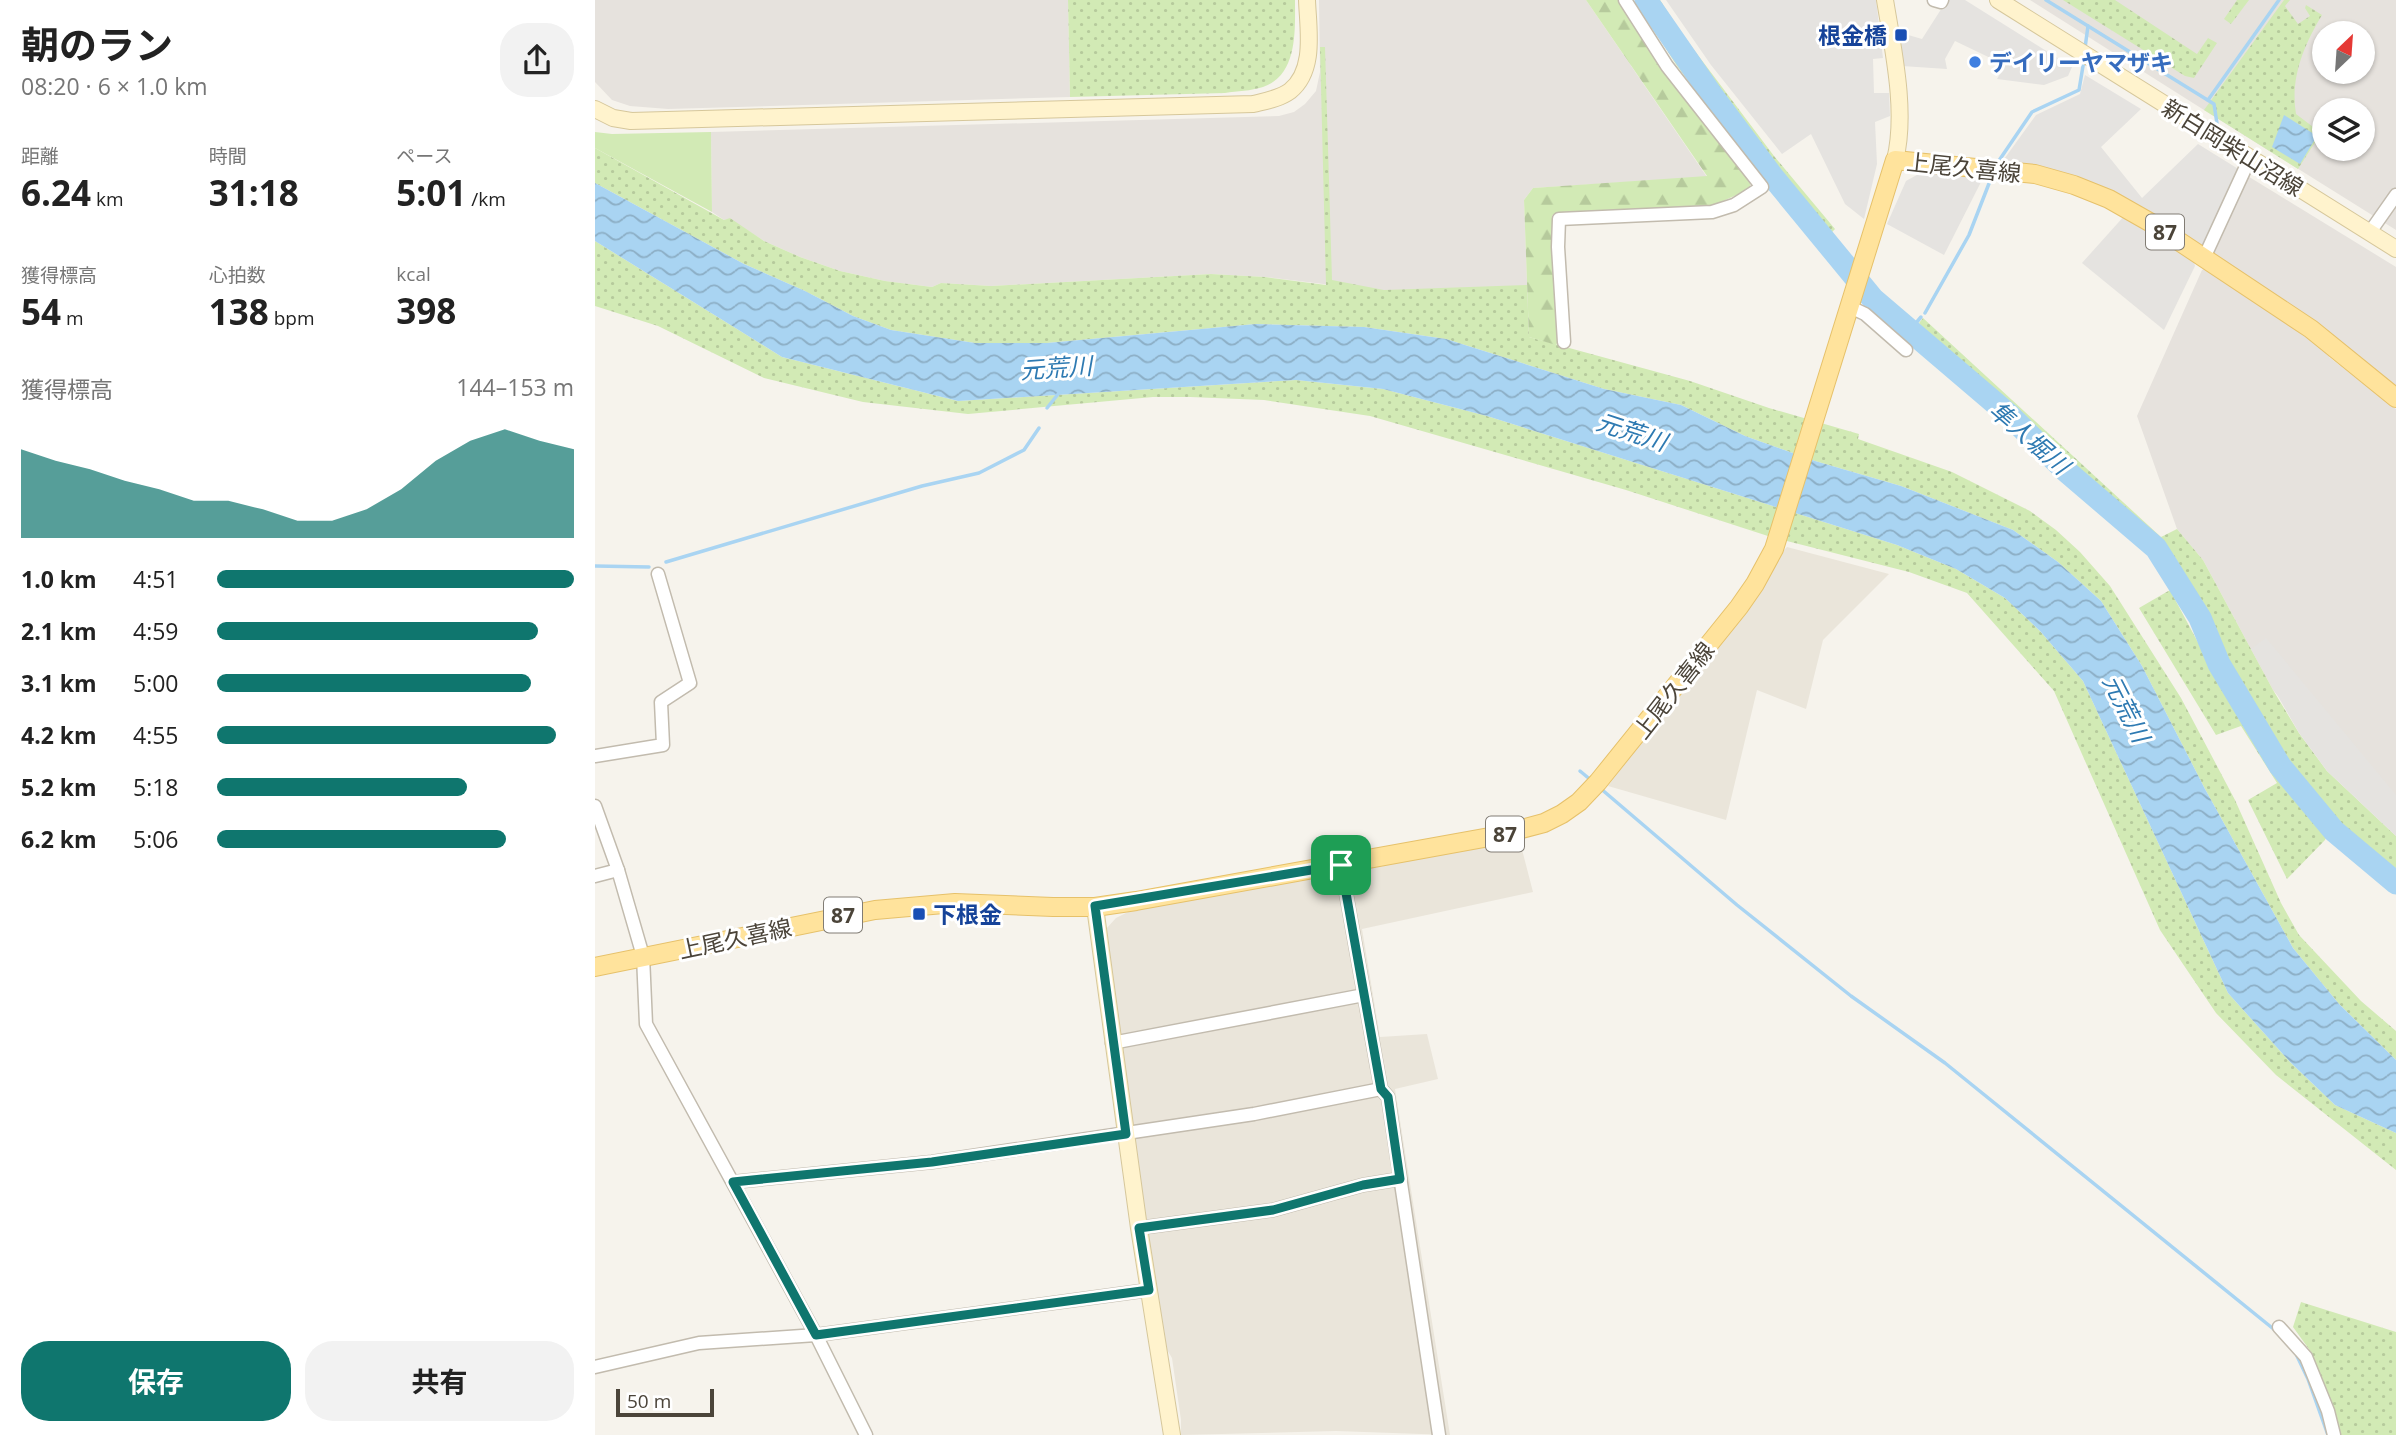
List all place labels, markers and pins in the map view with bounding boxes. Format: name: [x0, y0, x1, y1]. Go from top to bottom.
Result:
place label: 根金橋: [1818, 19, 1887, 51]
marker: 根金橋: [1893, 27, 1909, 43]
place label: デイリーヤマザキ: [1989, 46, 2173, 78]
marker: デイリーヤマザキ: [1967, 54, 1983, 70]
pin: [1311, 835, 1371, 895]
place label: 下根金: [933, 898, 1002, 930]
marker: 下根金: [911, 906, 927, 922]

